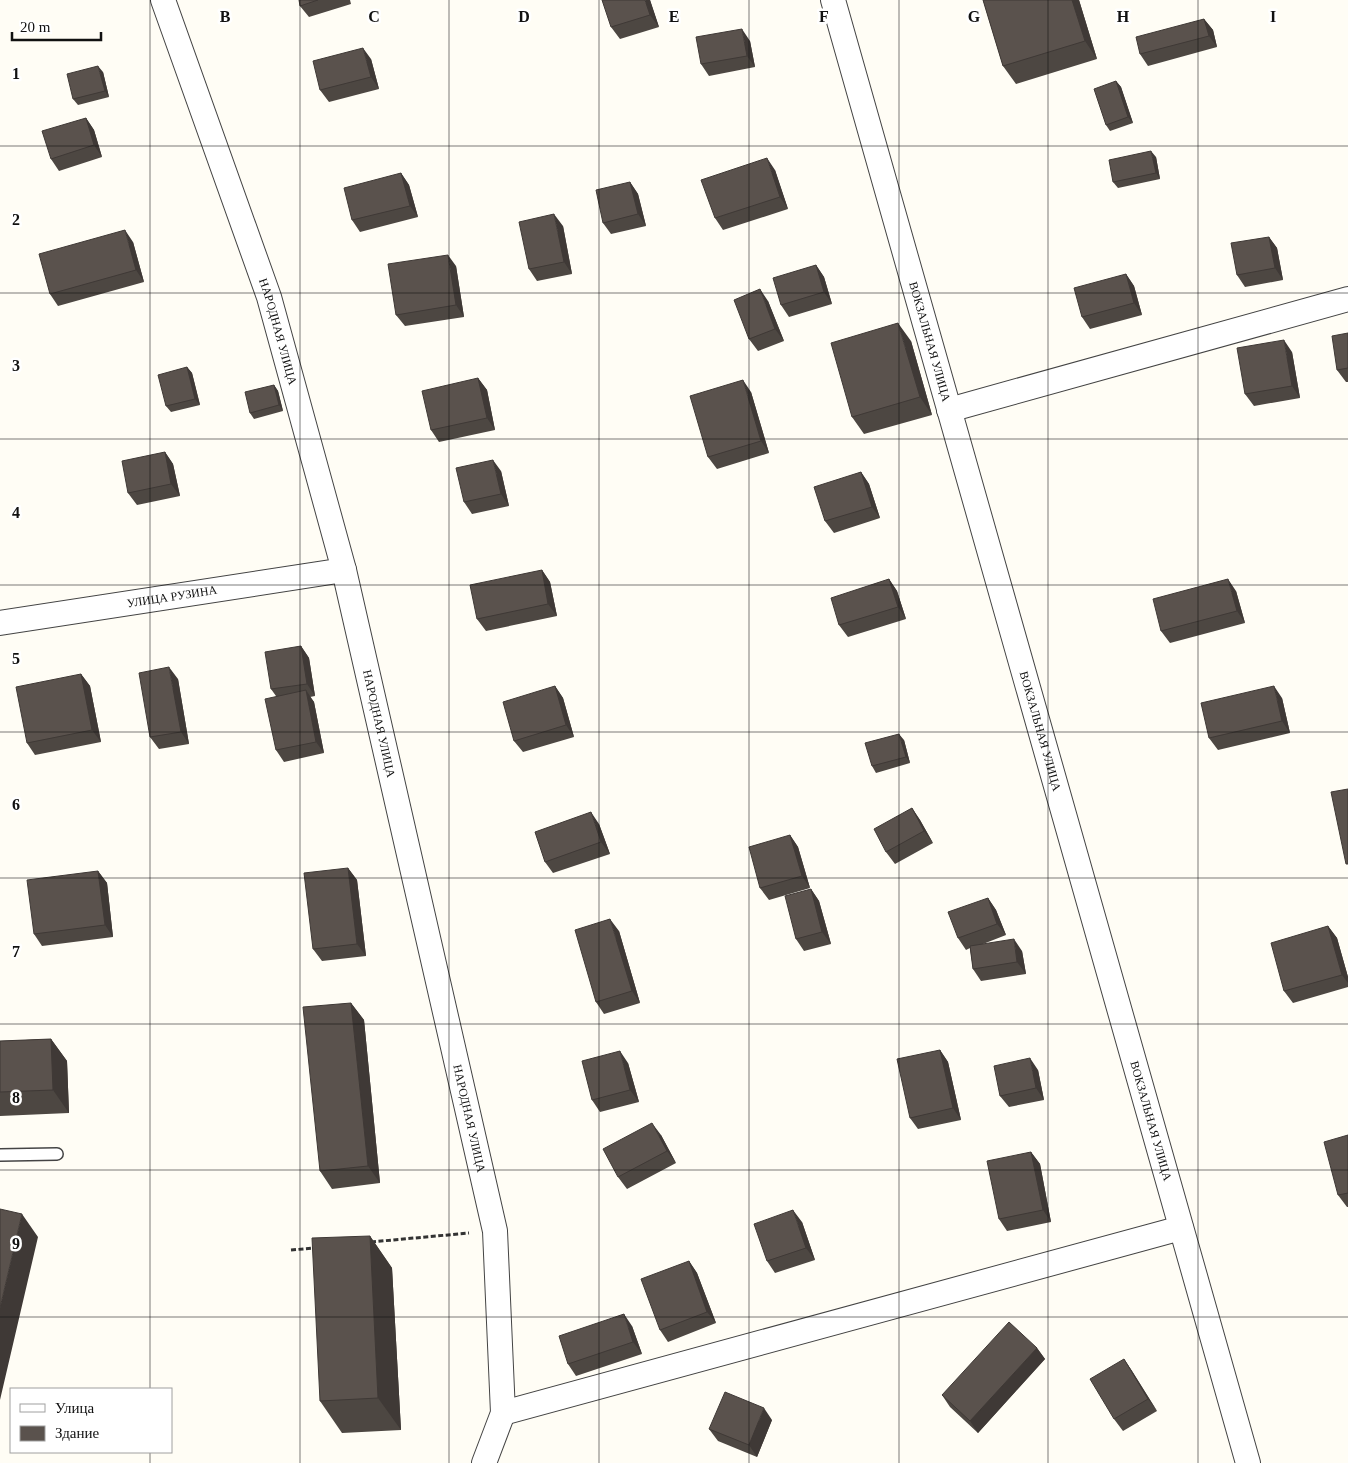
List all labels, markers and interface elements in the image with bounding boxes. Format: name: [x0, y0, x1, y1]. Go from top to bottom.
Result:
text: B: [220, 8, 231, 25]
text: C: [368, 8, 380, 25]
text: D: [518, 8, 530, 25]
text: E: [669, 8, 679, 25]
text: F: [819, 8, 829, 25]
text: G: [968, 8, 981, 25]
text: H: [1117, 8, 1130, 25]
text: I: [1270, 8, 1276, 25]
scale bar: [12, 10, 101, 42]
text: 20 m: [20, 19, 51, 35]
text: 1: [12, 65, 20, 82]
text: 2: [12, 211, 20, 228]
street label: НАРОДНАЯ УЛИЦА: [256, 276, 300, 387]
street label: ВОКЗАЛЬНАЯ УЛИЦА: [906, 280, 954, 403]
text: 3: [12, 357, 20, 374]
text: 4: [12, 504, 20, 521]
street label: УЛИЦА РУЗИНА: [126, 583, 218, 610]
text: 5: [12, 650, 20, 667]
street label: НАРОДНАЯ УЛИЦА: [360, 668, 398, 779]
street label: ВОКЗАЛЬНАЯ УЛИЦА: [1017, 670, 1064, 793]
text: 6: [12, 796, 20, 813]
text: 7: [12, 943, 20, 960]
street label: ВОКЗАЛЬНАЯ УЛИЦА: [1127, 1059, 1175, 1183]
street label: НАРОДНАЯ УЛИЦА: [450, 1063, 488, 1174]
text: 8: [12, 1089, 20, 1106]
text: 9: [12, 1235, 20, 1252]
legend: [10, 1388, 172, 1453]
text: Улица: [55, 1400, 94, 1416]
text: Здание: [55, 1425, 99, 1441]

